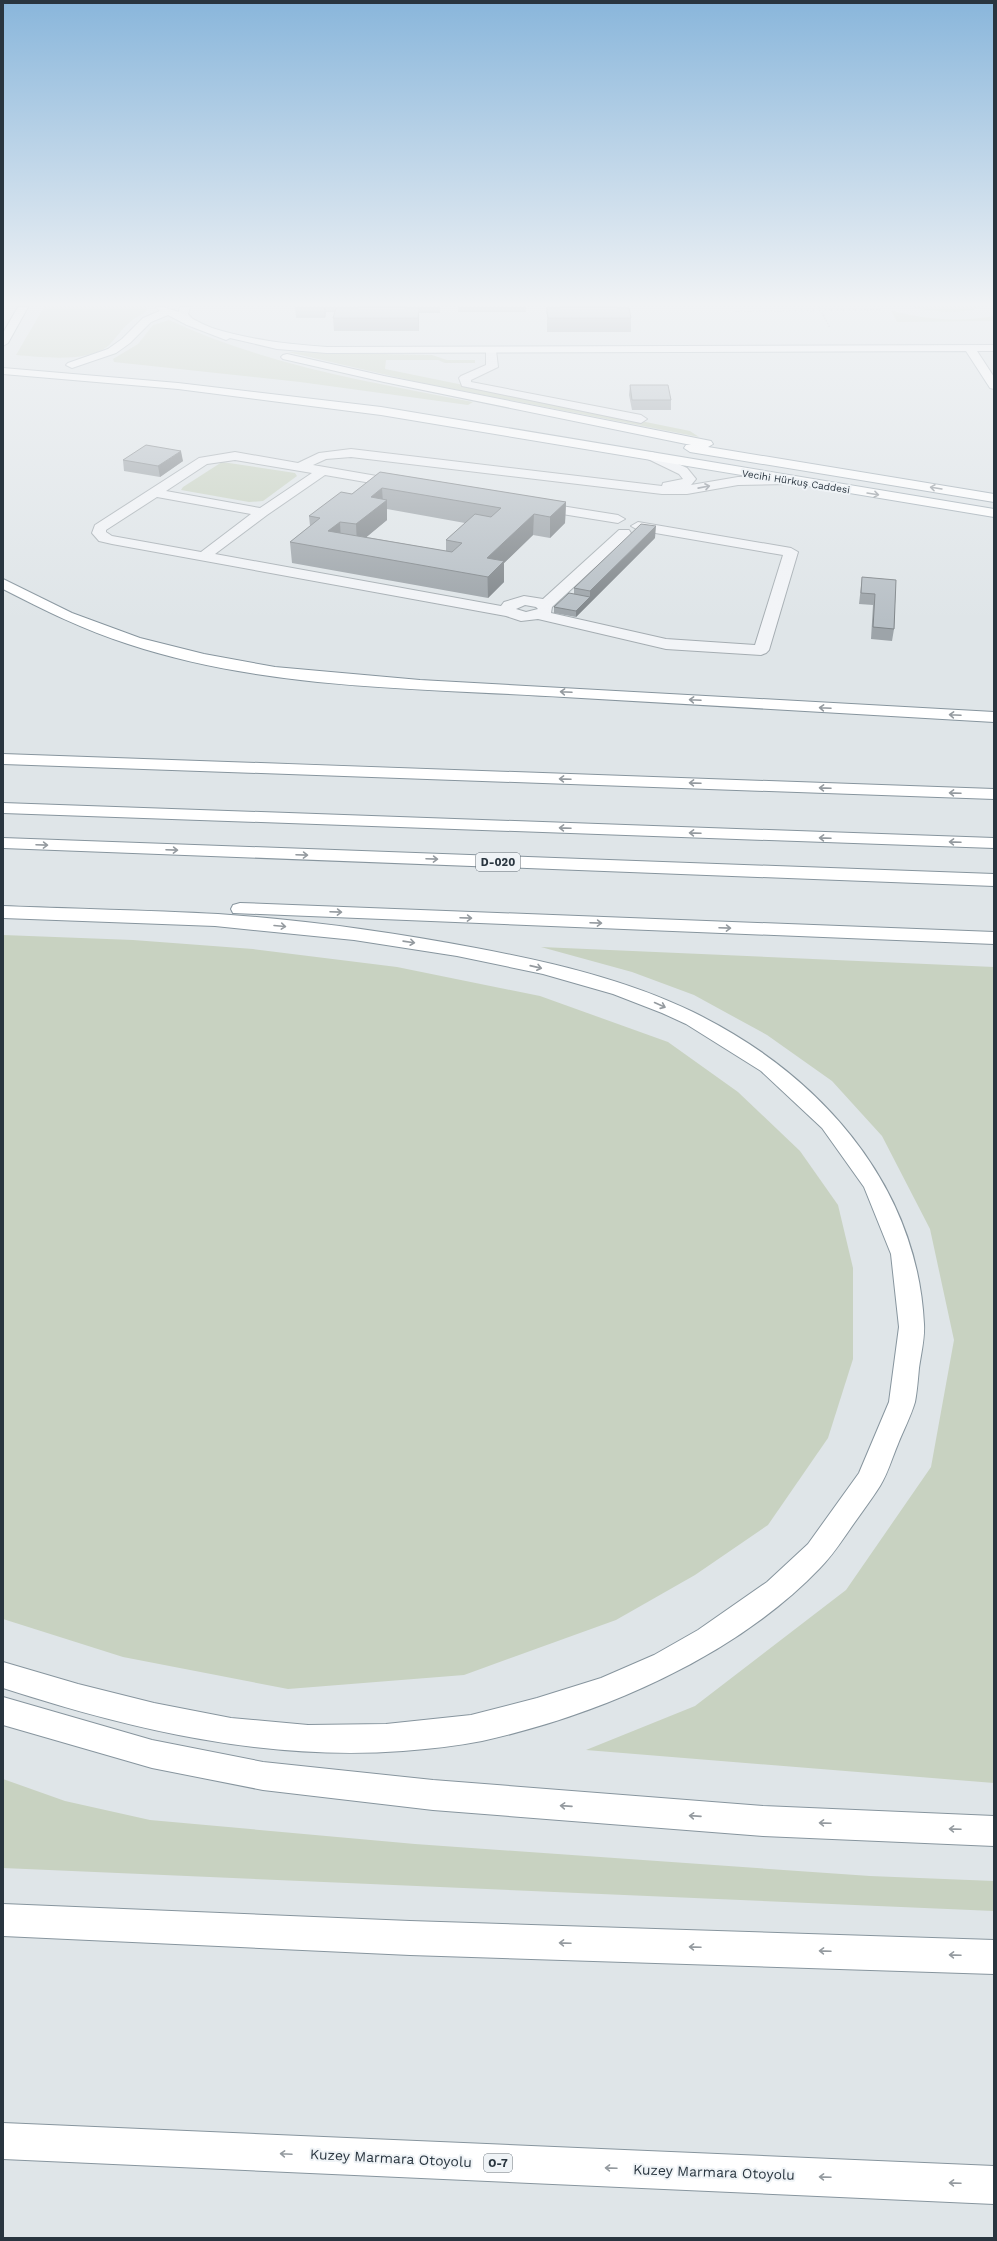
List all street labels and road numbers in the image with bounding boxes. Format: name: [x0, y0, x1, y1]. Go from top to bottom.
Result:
street label: Vecihi Hürkuş Caddesi: [741, 468, 851, 495]
road number: D-020: [476, 853, 520, 871]
street label: Kuzey Marmara Otoyolu: [310, 2146, 472, 2170]
road number: O-7: [484, 2154, 512, 2172]
street label: Kuzey Marmara Otoyolu: [633, 2161, 795, 2183]

